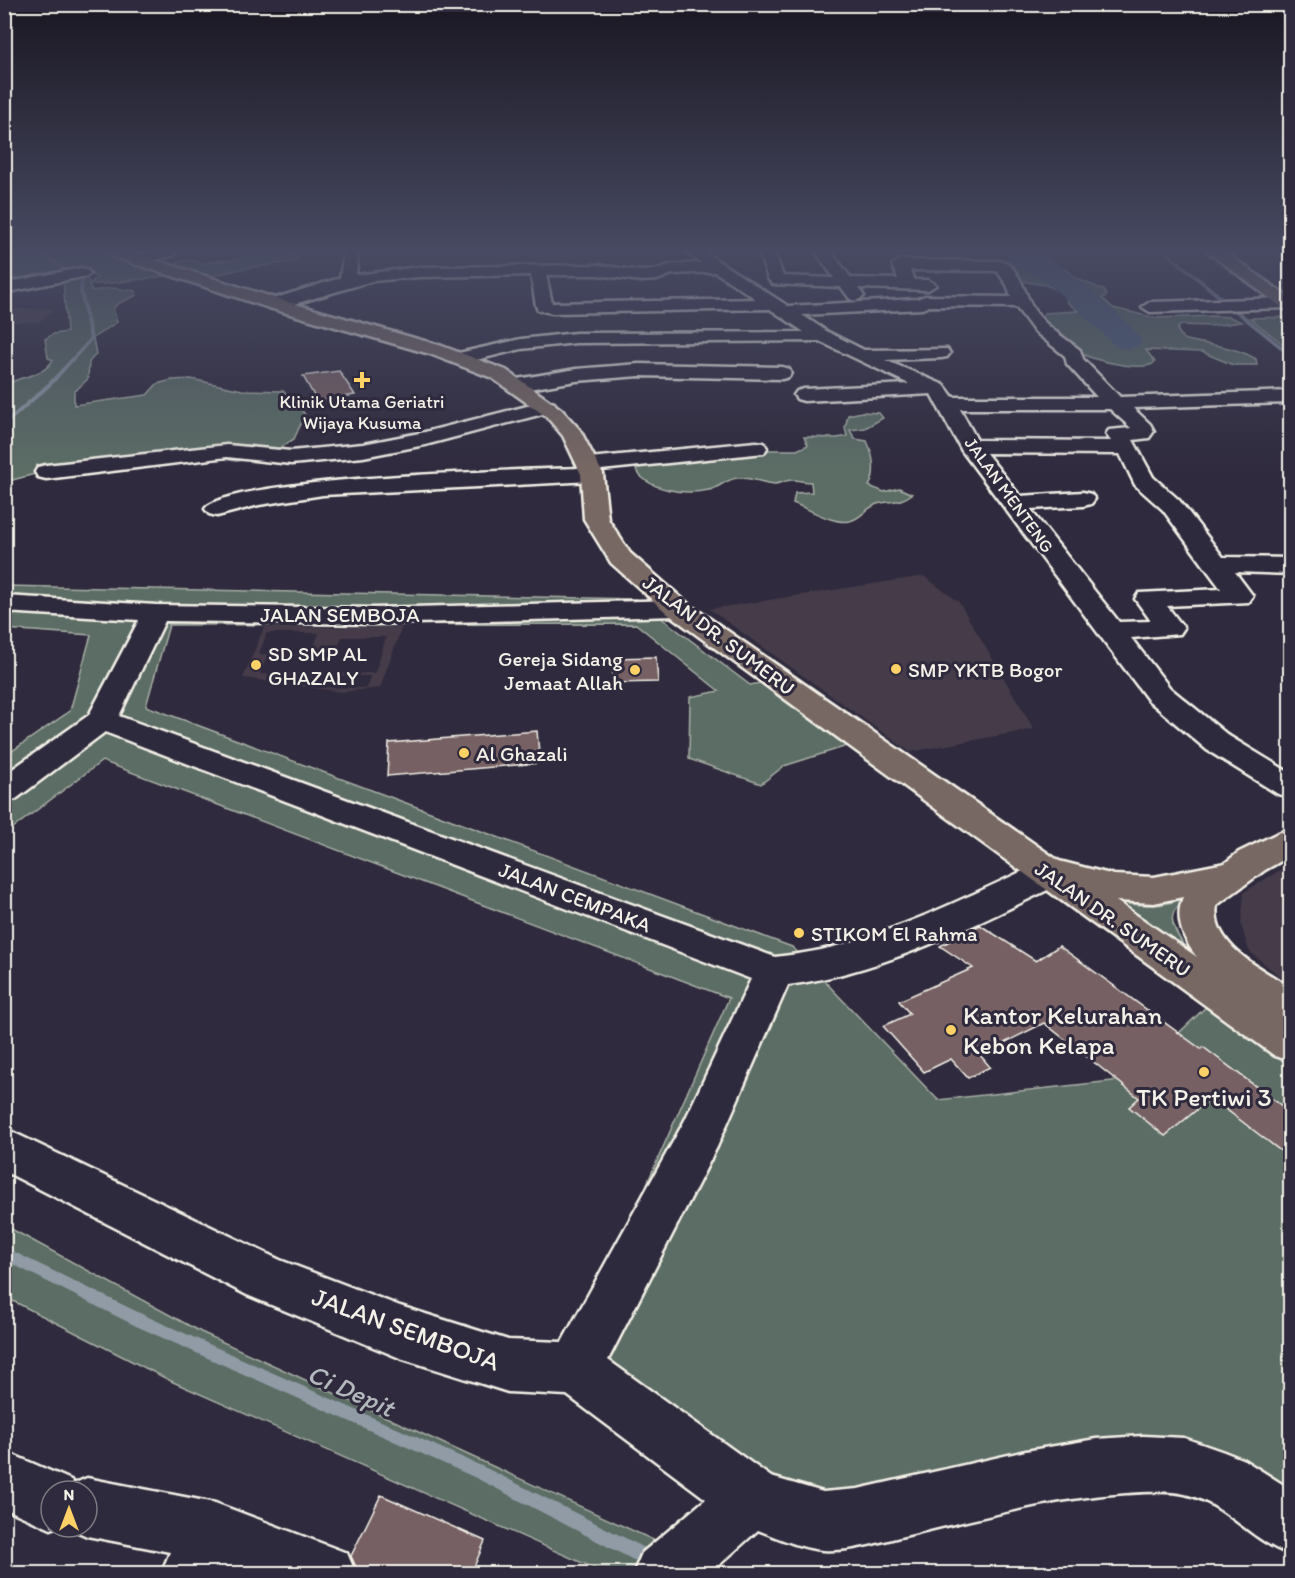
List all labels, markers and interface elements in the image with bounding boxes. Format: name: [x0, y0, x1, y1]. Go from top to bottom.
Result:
marker: Klinik Utama Geriatri Wijaya Kusuma: [353, 371, 371, 389]
place label: Klinik Utama Geriatri Wijaya Kusuma: [280, 391, 444, 434]
street label: JALAN MENTENG: [960, 433, 1058, 557]
street label: JALAN DR. SUMERU: [638, 570, 800, 700]
street label: JALAN SEMBOJA: [260, 602, 420, 627]
place label: SD SMP AL GHAZALY: [268, 641, 367, 690]
place label: Gereja Sidang Jemaat Allah: [498, 646, 623, 695]
place label: SMP YKTB Bogor: [908, 657, 1062, 682]
marker: SD SMP AL GHAZALY: [249, 658, 263, 672]
marker: SMP YKTB Bogor: [889, 662, 903, 676]
marker: Gereja Sidang Jemaat Allah: [628, 663, 642, 677]
place label: Al Ghazali: [476, 741, 568, 766]
marker: Al Ghazali: [457, 746, 471, 760]
street label: JALAN CEMPAKA: [495, 856, 655, 938]
street label: JALAN DR. SUMERU: [1030, 856, 1196, 982]
place label: STIKOM El Rahma: [811, 921, 977, 946]
marker: STIKOM El Rahma: [792, 926, 806, 940]
place label: Kantor Kelurahan Kebon Kelapa: [963, 999, 1163, 1061]
marker: Kantor Kelurahan Kebon Kelapa: [944, 1023, 958, 1037]
marker: TK Pertiwi 3: [1197, 1065, 1211, 1079]
place label: TK Pertiwi 3: [1136, 1081, 1272, 1113]
street label: JALAN SEMBOJA: [308, 1280, 505, 1378]
water label: Ci Depit: [302, 1356, 402, 1425]
north arrow: [39, 1479, 99, 1539]
text: N: [64, 1485, 74, 1504]

